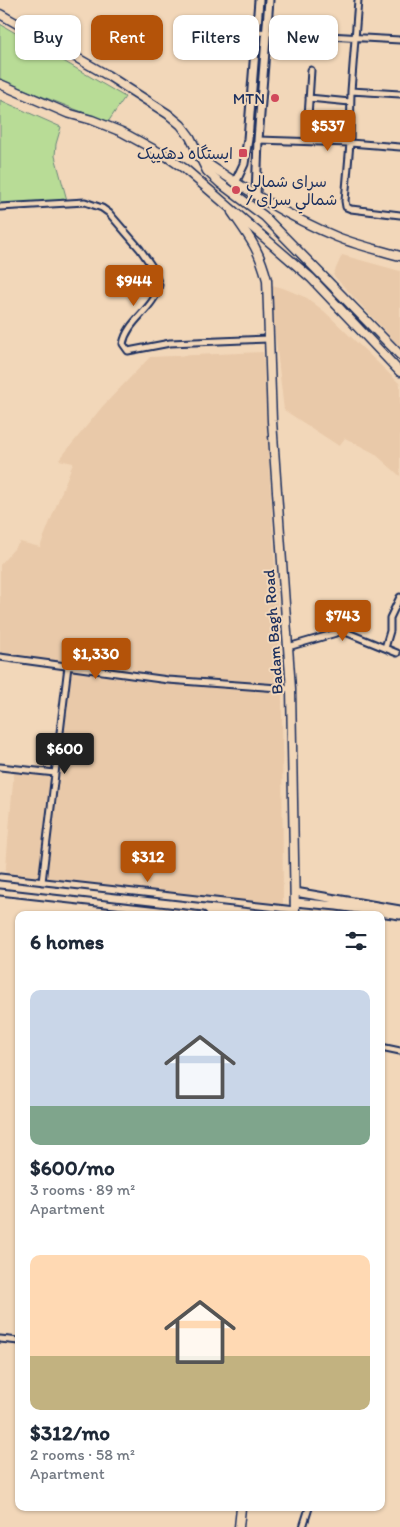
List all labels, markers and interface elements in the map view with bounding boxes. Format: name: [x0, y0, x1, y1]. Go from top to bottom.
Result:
chip: Buy: [15, 15, 81, 60]
chip: Rent: [91, 15, 163, 60]
chip: Filters: [173, 15, 259, 60]
chip: New: [269, 15, 338, 60]
place label: MTN: [233, 89, 265, 108]
marker: MTN: [269, 92, 281, 104]
pin: $537: [298, 110, 358, 152]
text: $537: [311, 116, 345, 135]
place label: ایستگاه دهکیپک: [137, 144, 233, 164]
marker: ایستگاه دهکیپک: [237, 147, 249, 159]
place label: سرای شمالي / شمالي سرای: [246, 172, 337, 214]
marker: سرای شمالي / شمالي سرای: [230, 184, 242, 196]
pin: $944: [104, 264, 164, 307]
text: $944: [116, 271, 152, 290]
street label: Badam Bagh Road: [259, 568, 287, 695]
pin: $743: [313, 600, 373, 642]
text: $743: [326, 606, 360, 625]
pin: $1,330: [55, 638, 137, 680]
text: $1,330: [73, 644, 119, 663]
pin: $600: [35, 732, 95, 775]
text: $600: [47, 739, 83, 758]
pin: $312: [118, 840, 178, 883]
text: $312: [132, 847, 164, 866]
icon: filters: [342, 927, 370, 955]
text: 6 homes: [30, 929, 104, 954]
icon: home: [155, 1022, 245, 1112]
text: $600/mo: [30, 1155, 115, 1180]
text: 3 rooms · 89 m²: [30, 1180, 135, 1199]
text: Apartment: [30, 1199, 105, 1218]
icon: home: [155, 1287, 245, 1377]
text: $312/mo: [30, 1420, 110, 1445]
text: 2 rooms · 58 m²: [30, 1445, 135, 1464]
text: Apartment: [30, 1464, 105, 1483]

